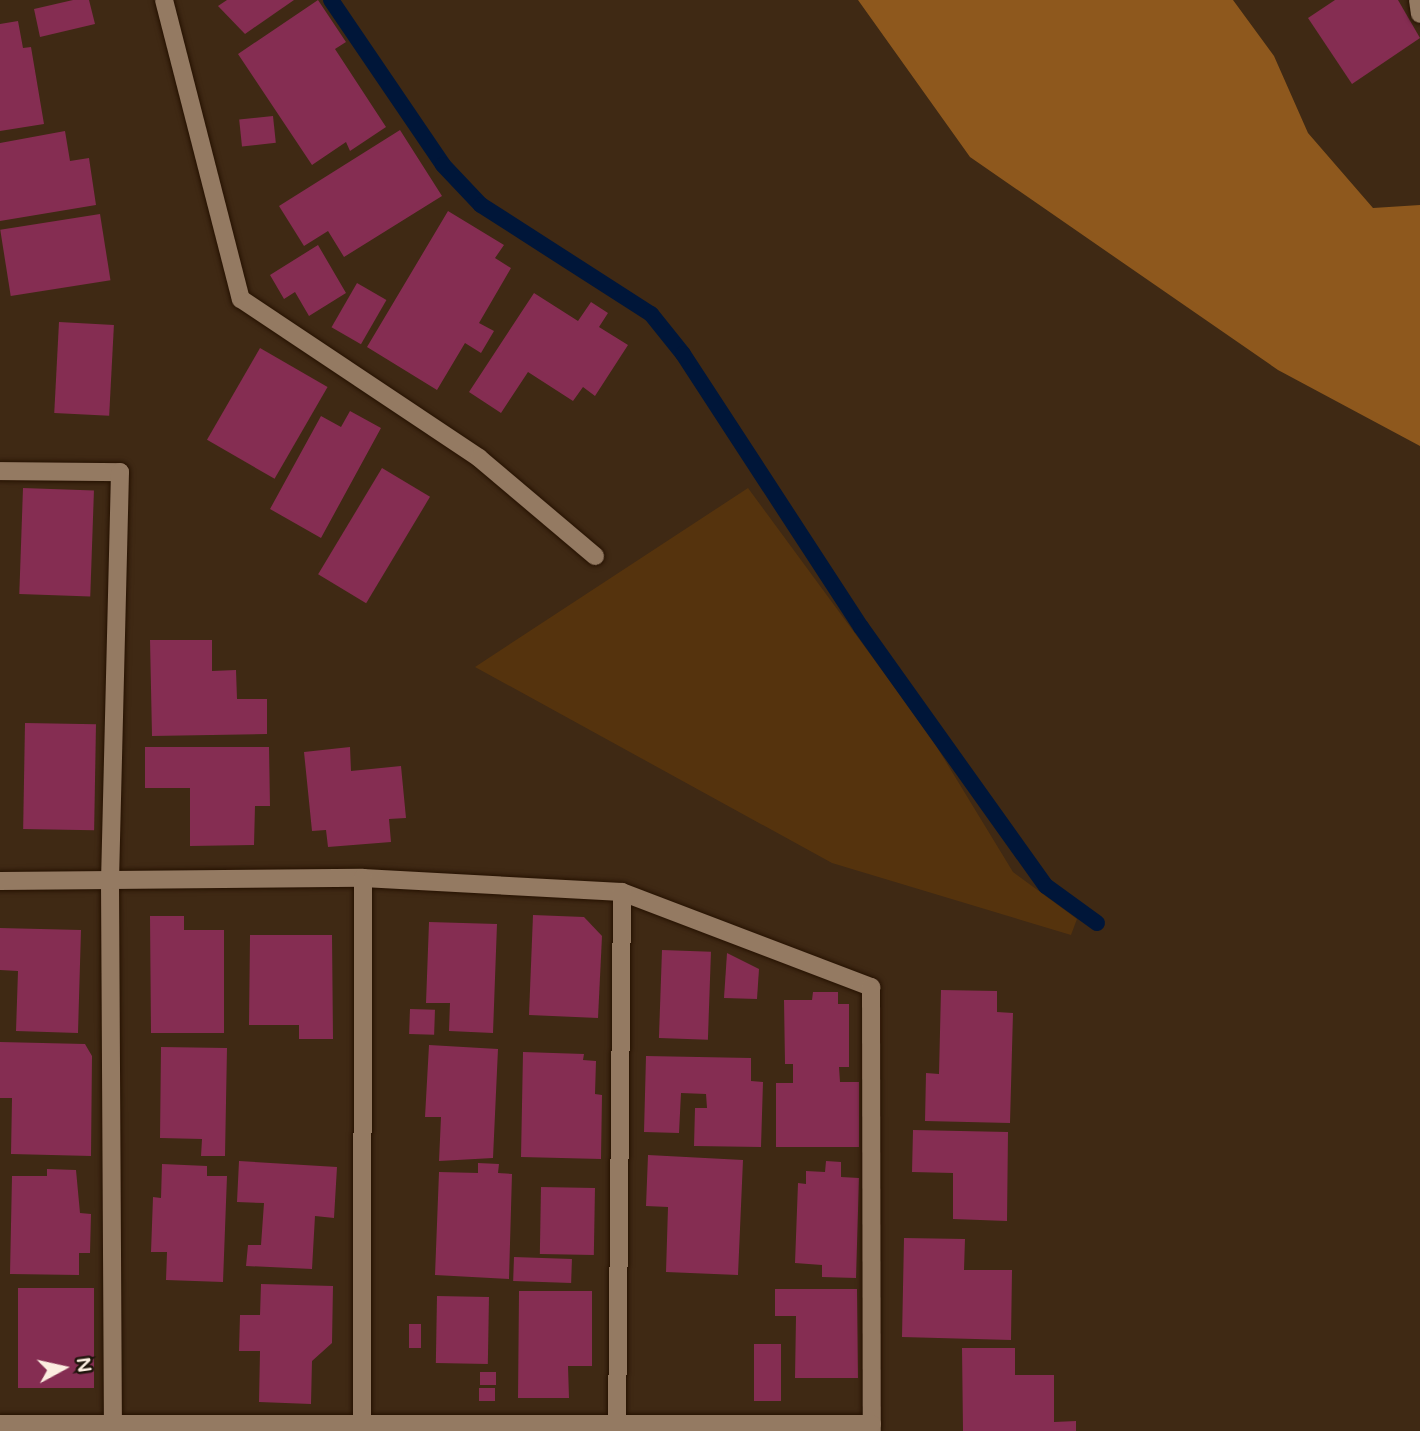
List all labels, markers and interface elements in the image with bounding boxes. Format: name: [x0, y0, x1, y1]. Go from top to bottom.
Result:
north arrow: [28, 1333, 98, 1403]
text: N: [72, 1356, 96, 1374]

